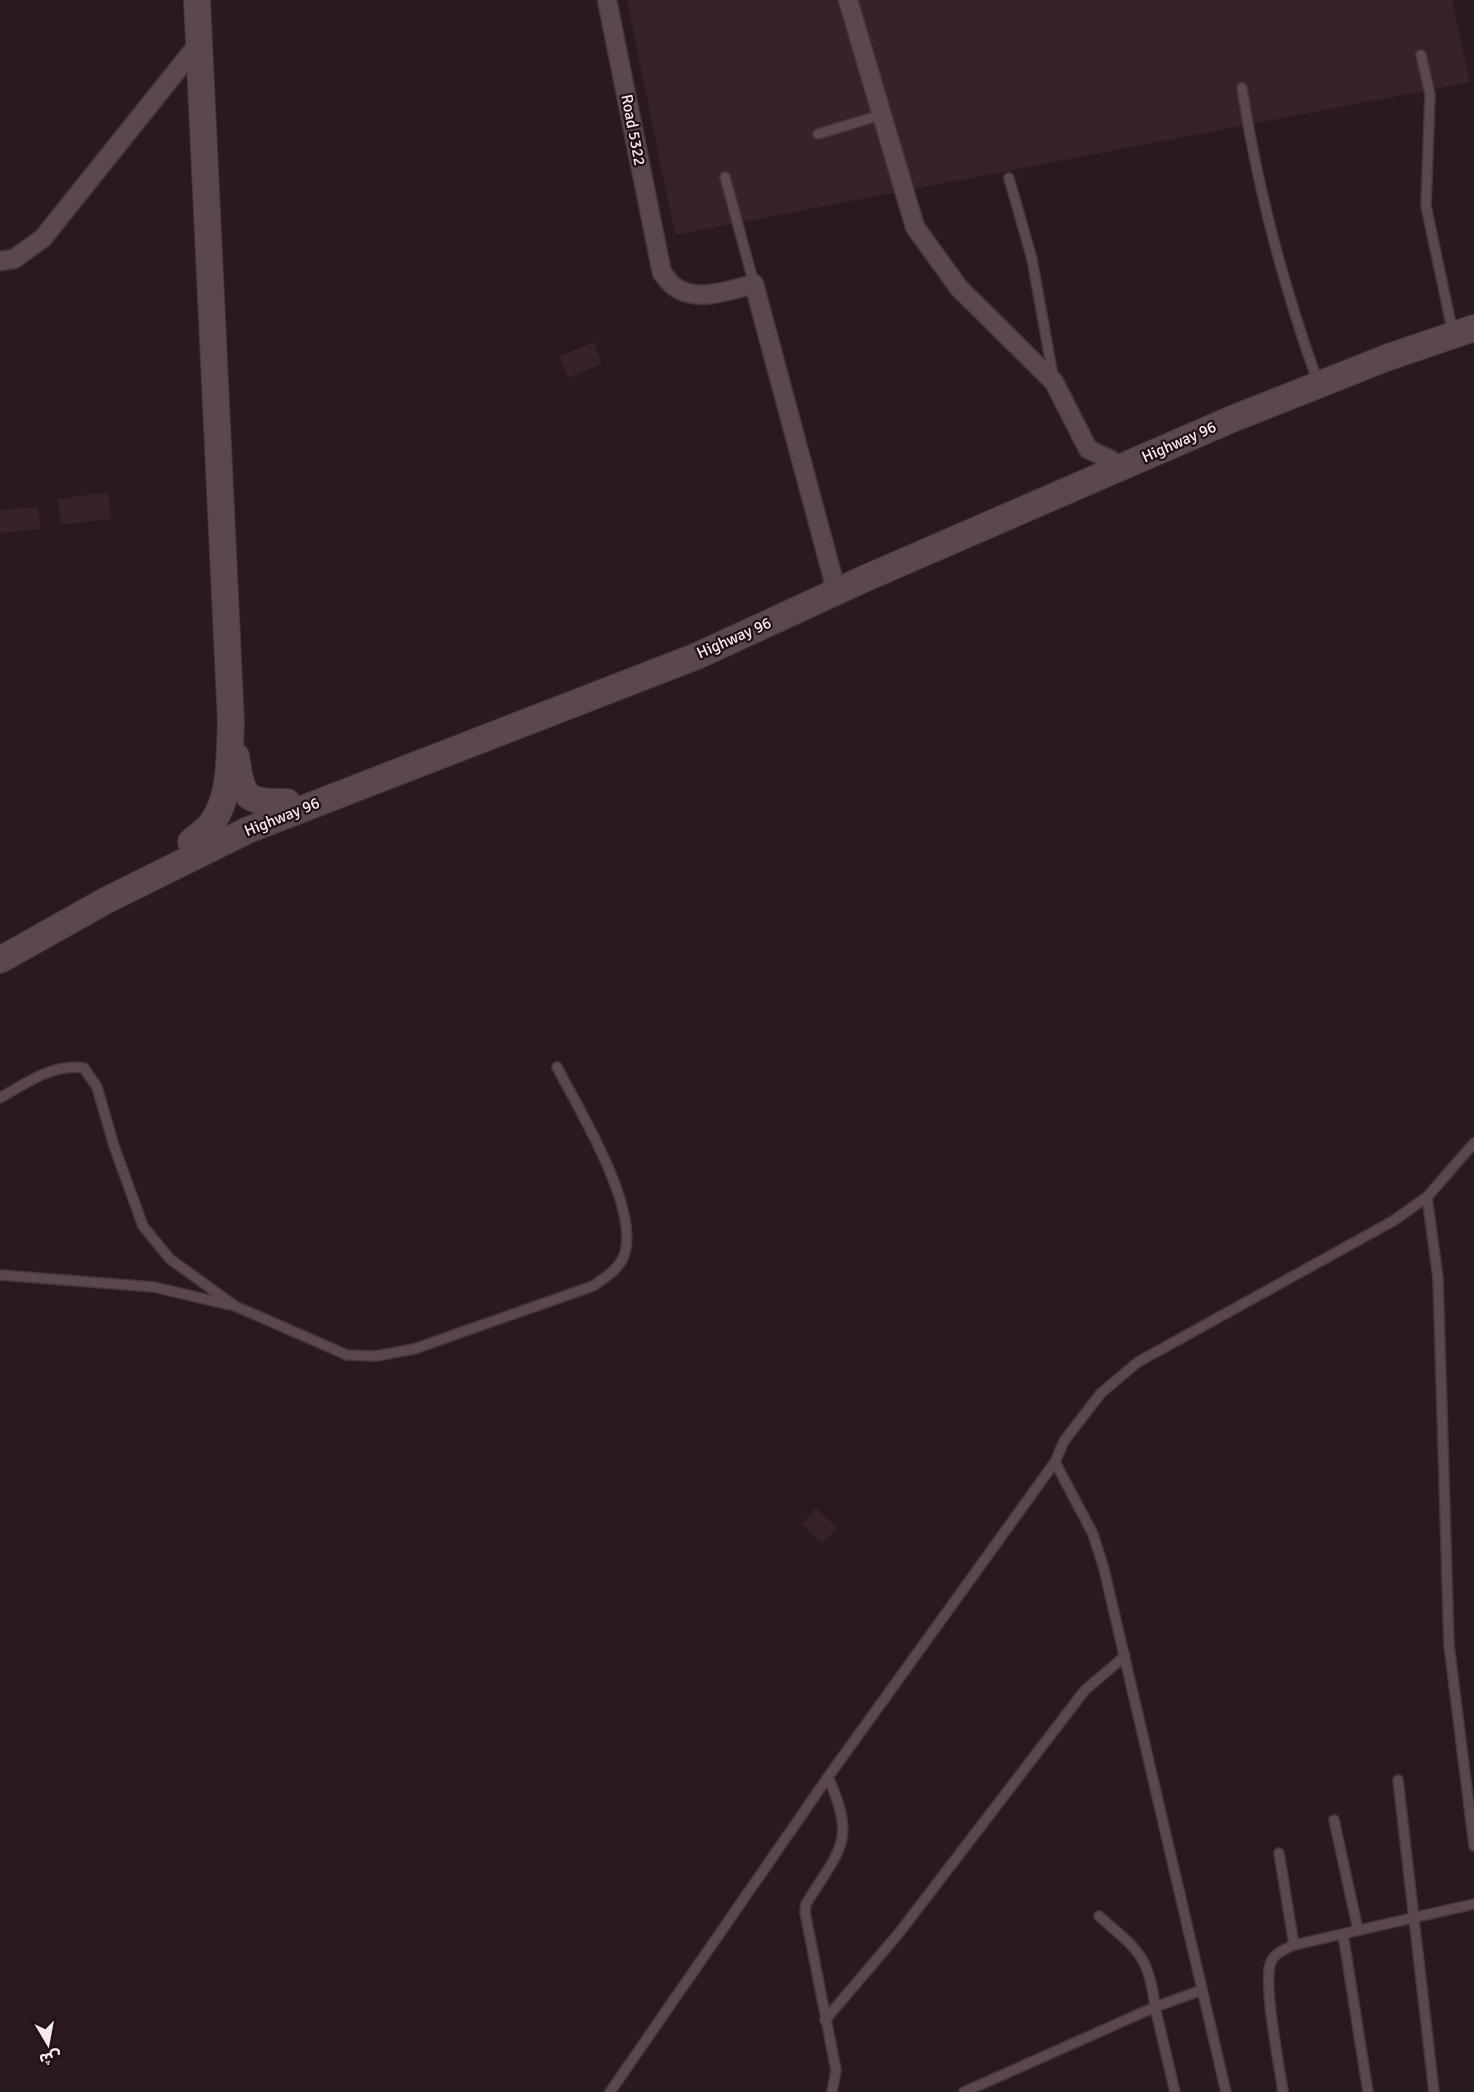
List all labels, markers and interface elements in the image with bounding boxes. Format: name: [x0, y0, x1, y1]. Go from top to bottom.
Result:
street label: Road 5322: [616, 93, 650, 167]
street label: Highway 96: [1139, 417, 1219, 467]
street label: Highway 96: [694, 613, 774, 663]
street label: Highway 96: [241, 793, 323, 841]
north arrow: [18, 2014, 78, 2074]
text: ش: [38, 2046, 63, 2070]

